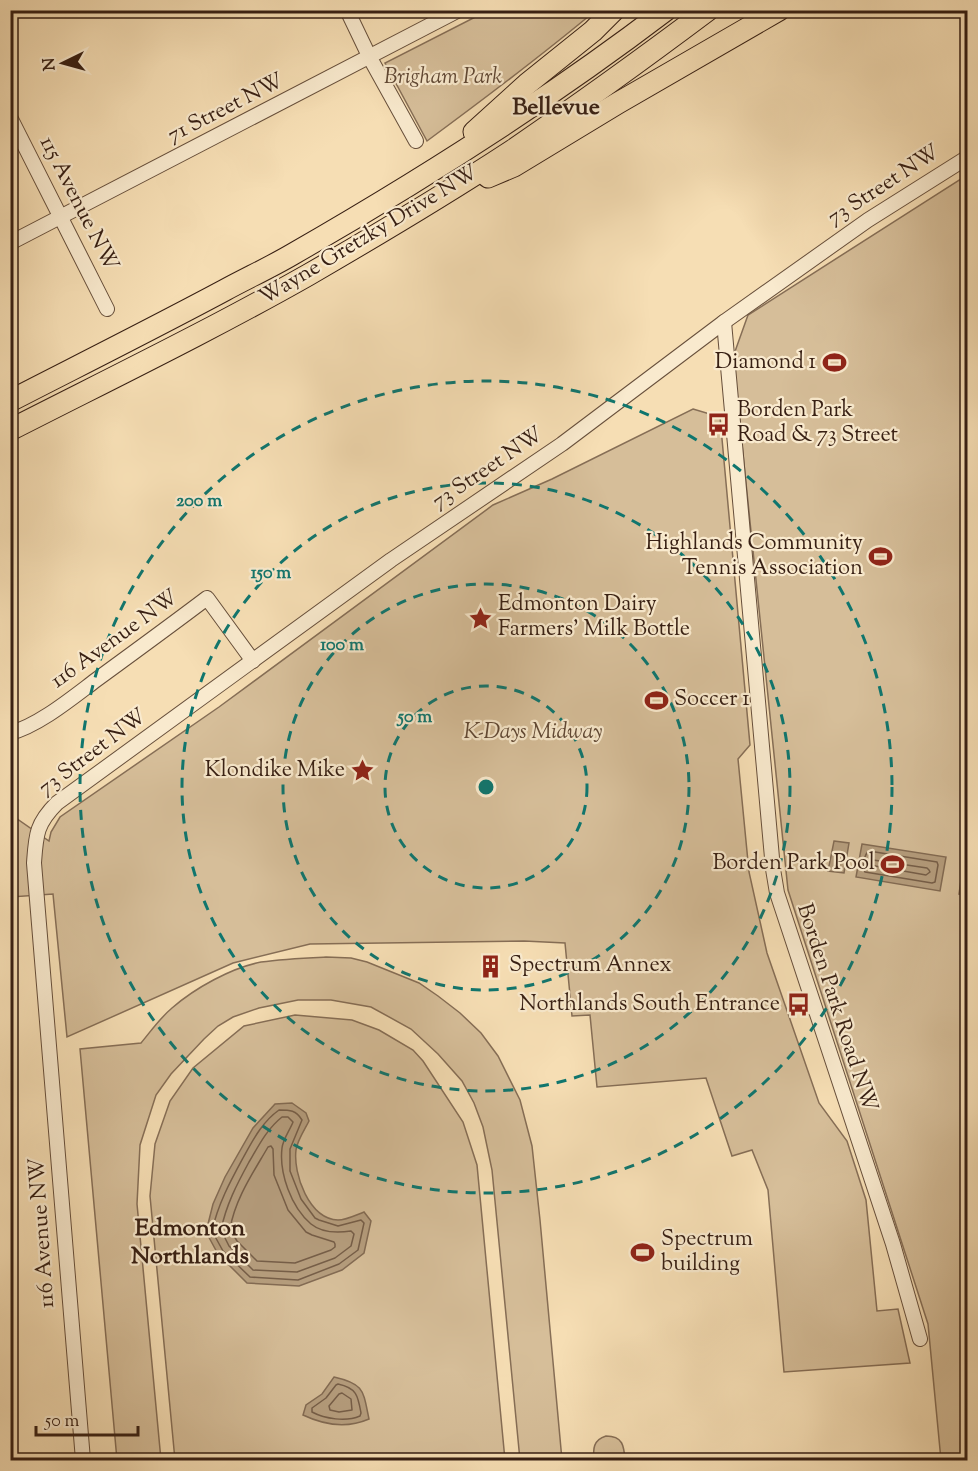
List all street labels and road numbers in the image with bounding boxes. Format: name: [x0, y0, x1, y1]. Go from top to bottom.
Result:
street label: 71 Street NW: [162, 66, 290, 152]
street label: 115 Avenue NW: [30, 131, 126, 277]
street label: 73 Street NW: [822, 138, 946, 234]
street label: Wayne Gretzky Drive NW: [253, 158, 485, 314]
street label: 73 Street NW: [426, 420, 550, 518]
street label: 116 Avenue NW: [45, 583, 185, 697]
street label: 73 Street NW: [32, 702, 154, 804]
street label: Borden Park Road NW: [787, 900, 885, 1116]
street label: 116 Avenue NW: [22, 1157, 64, 1309]

